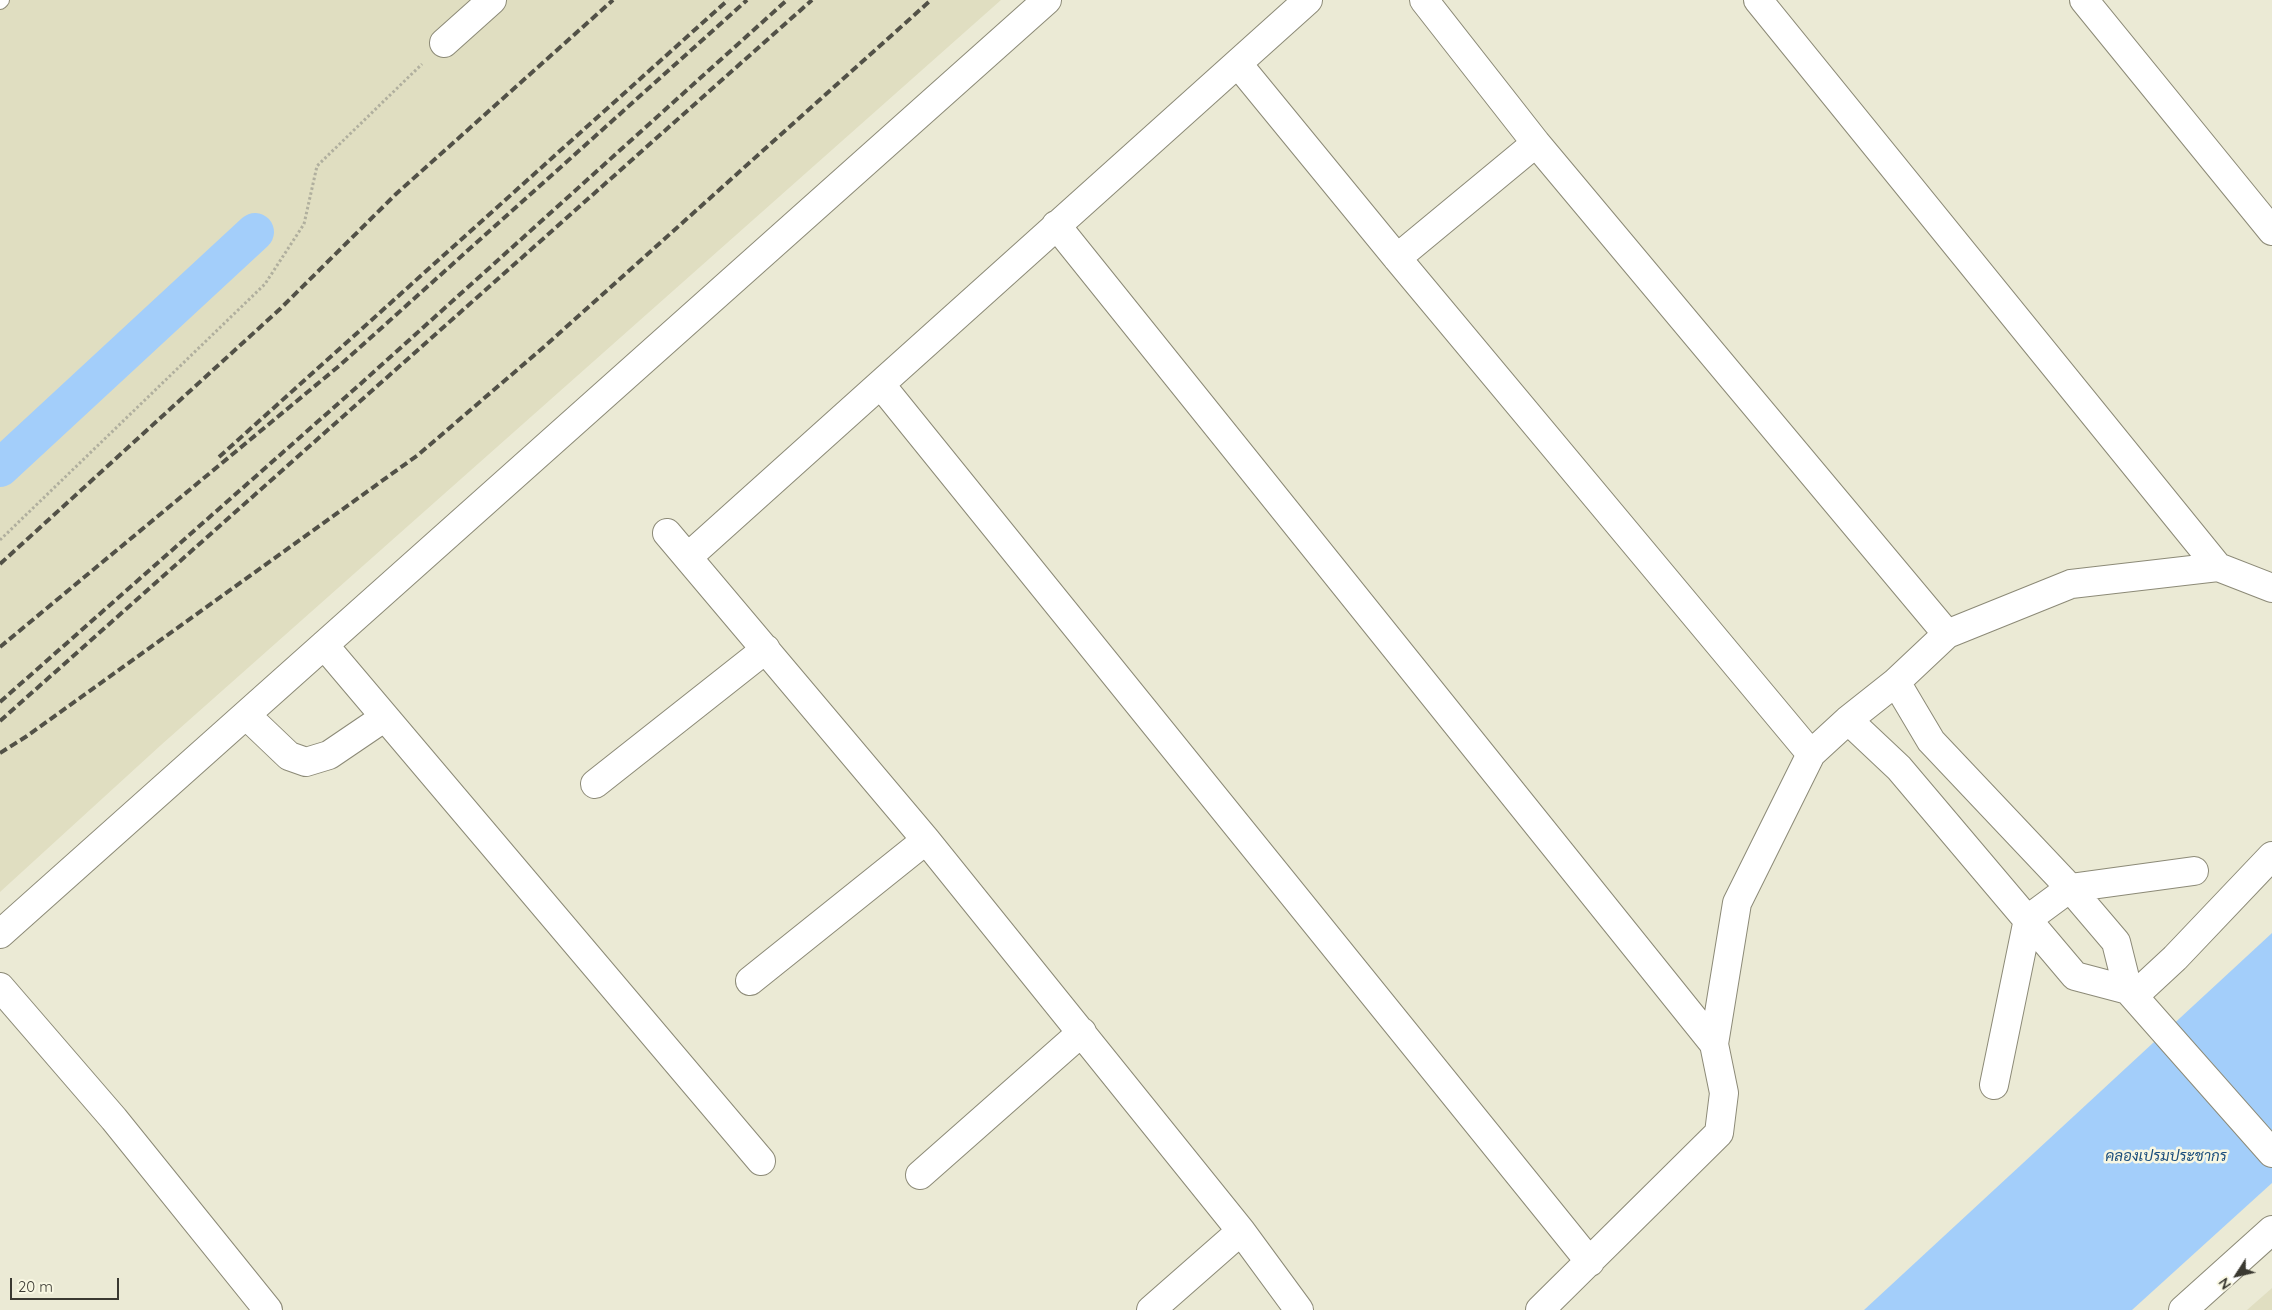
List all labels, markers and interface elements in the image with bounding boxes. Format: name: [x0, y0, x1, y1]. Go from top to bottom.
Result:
water label: คลองเปรมประชากร: [2105, 1147, 2227, 1165]
north arrow: [2212, 1250, 2262, 1300]
scale bar: [12, 1268, 121, 1300]
text: N: [2214, 1274, 2235, 1293]
text: 20 m: [18, 1277, 53, 1296]

